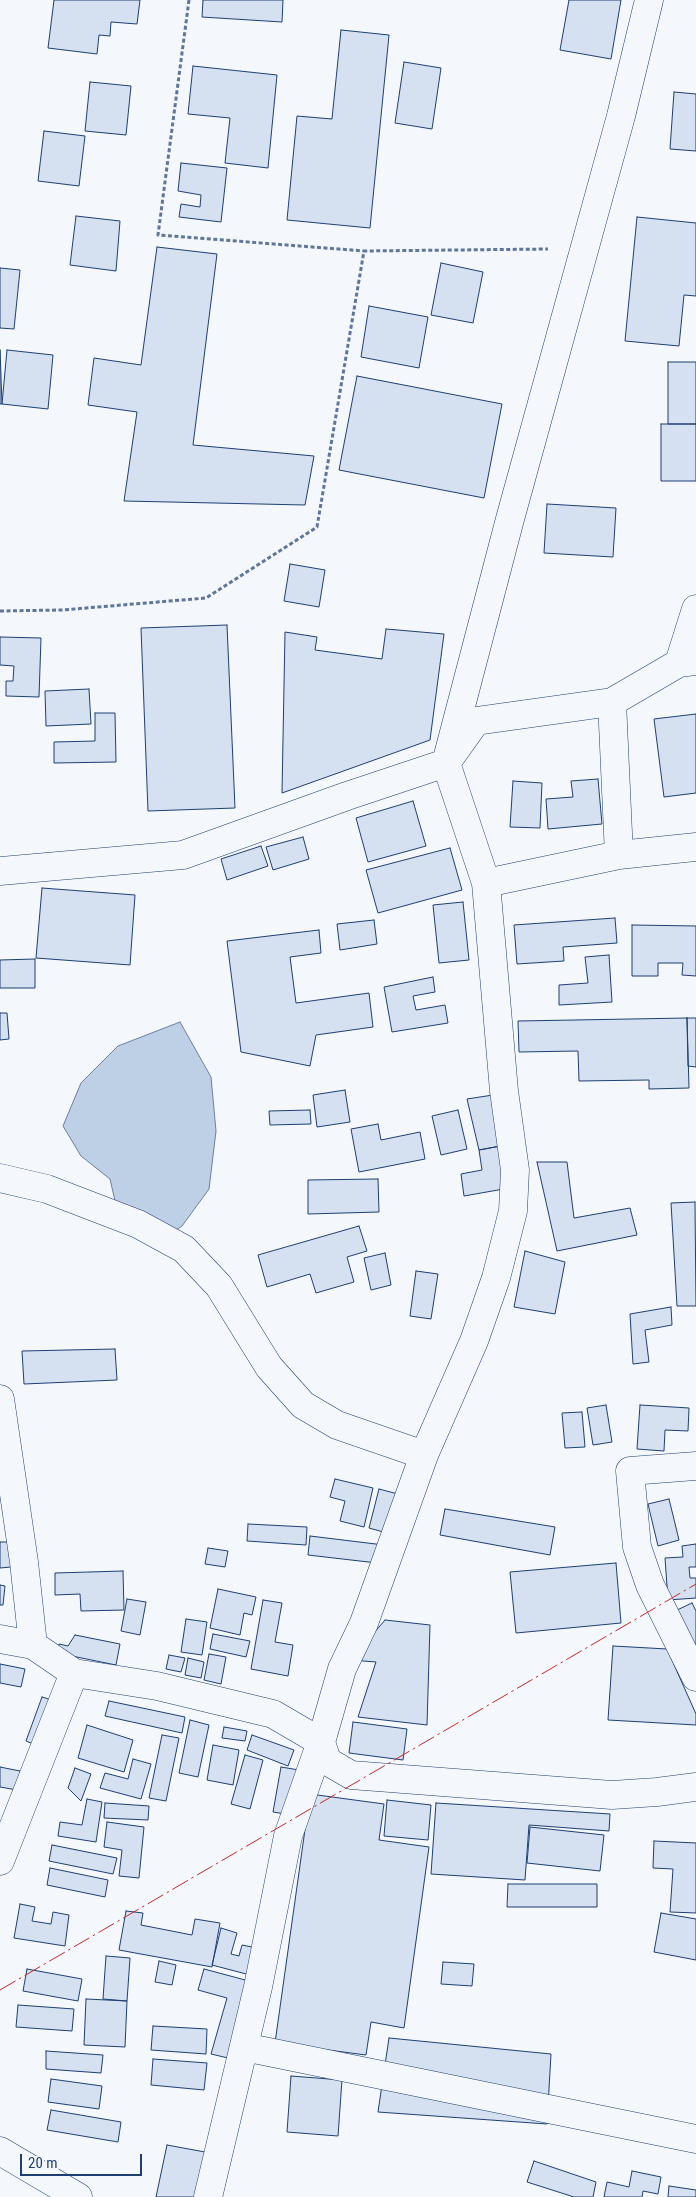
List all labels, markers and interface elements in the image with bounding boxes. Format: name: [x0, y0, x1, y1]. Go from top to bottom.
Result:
scale bar: [22, 2144, 145, 2176]
text: 20 m: [28, 2154, 58, 2172]

